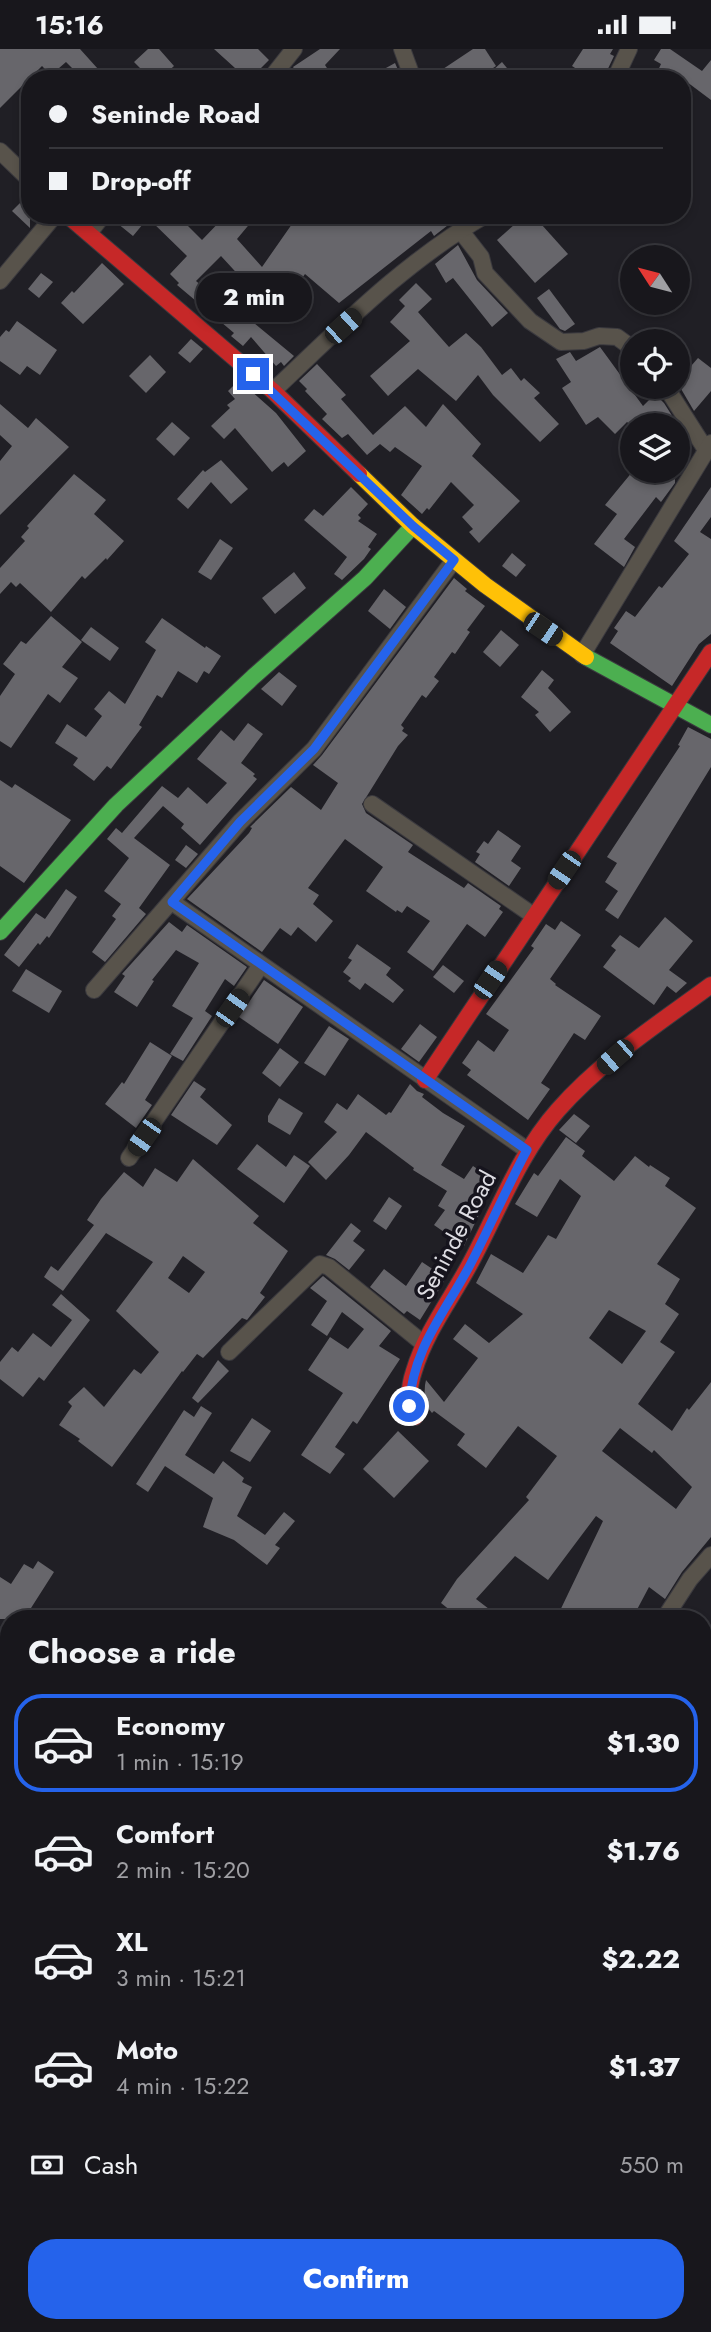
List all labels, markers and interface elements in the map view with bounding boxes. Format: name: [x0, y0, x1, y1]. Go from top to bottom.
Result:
text: 15:16: [35, 6, 104, 44]
text: Seninde Road: [91, 95, 260, 133]
text: Drop-off: [91, 162, 191, 200]
north arrow: [620, 245, 690, 315]
map controls: [620, 245, 690, 483]
callout: 2 min: [195, 273, 311, 321]
text: 2 min: [223, 280, 285, 314]
car: [321, 304, 366, 348]
button: locate: [620, 329, 690, 399]
route end: [237, 358, 269, 390]
button: layers: [620, 413, 690, 483]
car: [520, 609, 567, 649]
car: [544, 847, 585, 893]
car: [470, 957, 511, 1003]
car: [212, 985, 253, 1031]
car: [593, 1035, 638, 1079]
car: [124, 1114, 165, 1160]
street label: Seninde Road: [407, 1164, 505, 1306]
route start: [393, 1390, 425, 1422]
text: Choose a ride: [28, 1629, 236, 1675]
text: Economy: [116, 1707, 225, 1745]
icon: car: [32, 1712, 95, 1775]
text: $1.30: [607, 1724, 680, 1762]
text: 1 min · 15:19: [116, 1745, 244, 1779]
text: Comfort: [116, 1815, 214, 1853]
icon: car: [32, 1820, 95, 1883]
text: $1.76: [607, 1832, 680, 1870]
text: 2 min · 15:20: [116, 1853, 250, 1887]
text: XL: [116, 1923, 148, 1961]
icon: car: [32, 1928, 95, 1991]
text: $2.22: [602, 1940, 680, 1978]
text: 3 min · 15:21: [116, 1961, 246, 1995]
text: Moto: [116, 2031, 178, 2069]
icon: car: [32, 2036, 95, 2099]
text: $1.37: [609, 2048, 680, 2086]
text: 4 min · 15:22: [116, 2069, 249, 2103]
icon: cash: [28, 2146, 66, 2184]
text: Cash: [84, 2146, 138, 2184]
text: 550 m: [619, 2148, 684, 2182]
button: Confirm: [28, 2239, 684, 2319]

